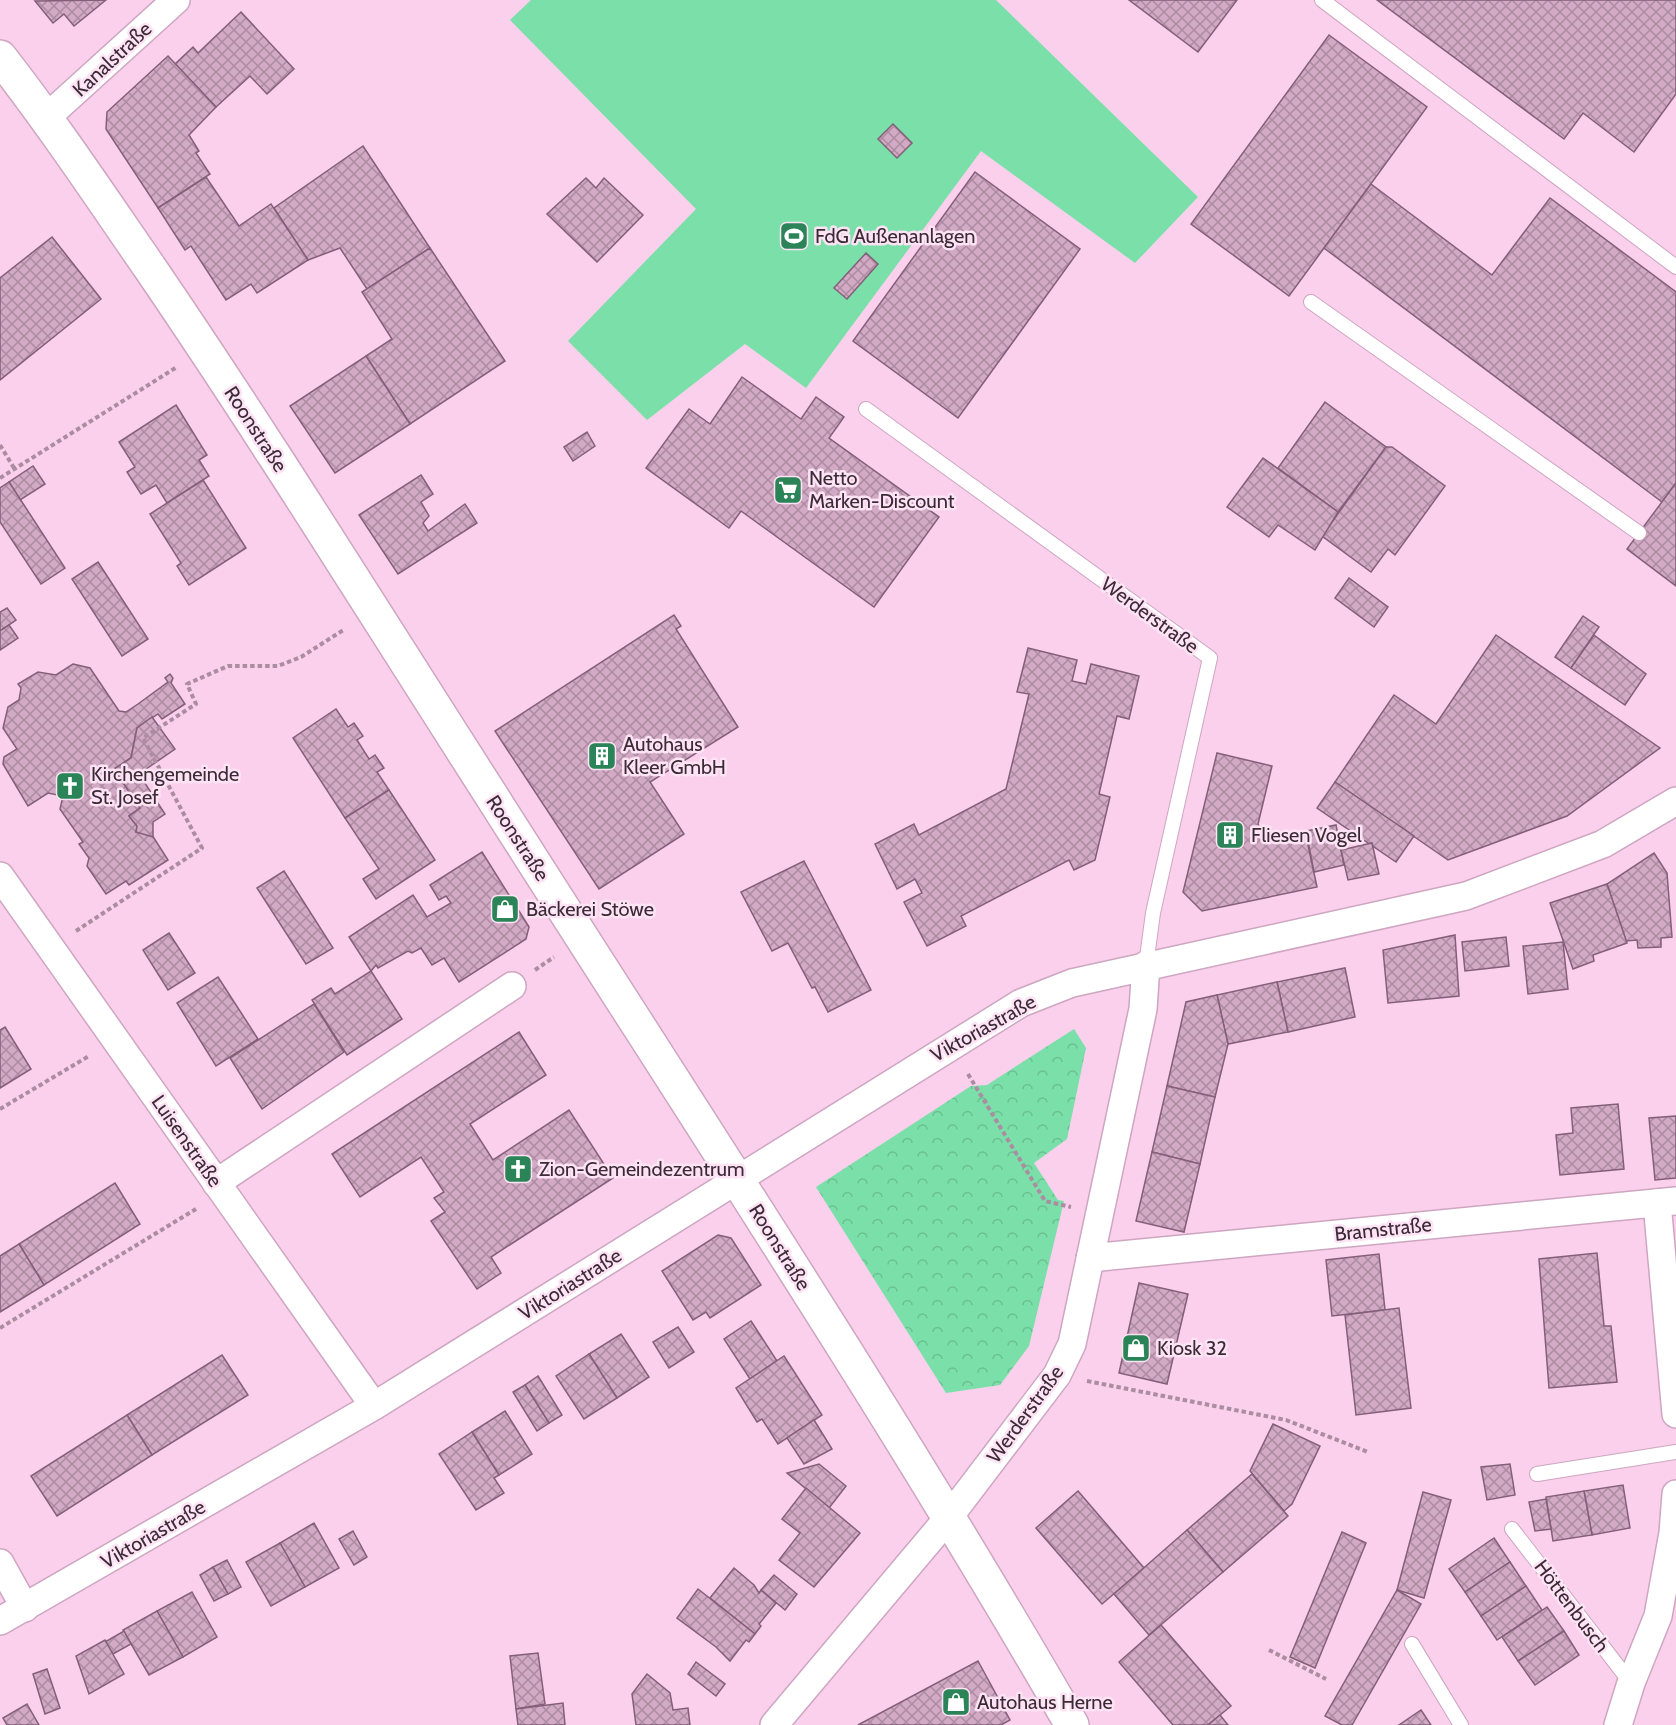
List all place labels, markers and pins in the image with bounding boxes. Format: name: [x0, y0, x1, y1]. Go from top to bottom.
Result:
sports icon: FdG Außenanlagen: [778, 220, 810, 252]
place label: FdG Außenanlagen: [815, 224, 975, 248]
place label: Netto Marken-Discount: [809, 466, 955, 513]
supermarket icon: Netto Marken-Discount: [772, 474, 804, 506]
place label: Autohaus Kleer GmbH: [623, 732, 726, 779]
building icon: Autohaus Kleer GmbH: [586, 740, 618, 772]
place label: Kirchengemeinde St. Josef: [91, 762, 239, 809]
church icon: Kirchengemeinde St. Josef: [54, 770, 86, 802]
building icon: Fliesen Vogel: [1214, 819, 1246, 851]
place label: Fliesen Vogel: [1251, 823, 1362, 847]
shop icon: Bäckerei Stöwe: [489, 893, 521, 925]
place label: Bäckerei Stöwe: [526, 897, 654, 921]
church icon: Zion-Gemeindezentrum: [502, 1153, 534, 1185]
place label: Zion-Gemeindezentrum: [539, 1157, 744, 1181]
shop icon: Kiosk 32: [1120, 1332, 1152, 1364]
place label: Kiosk 32: [1157, 1336, 1227, 1360]
shop icon: Autohaus Herne: [940, 1686, 972, 1718]
place label: Autohaus Herne: [977, 1690, 1113, 1714]

